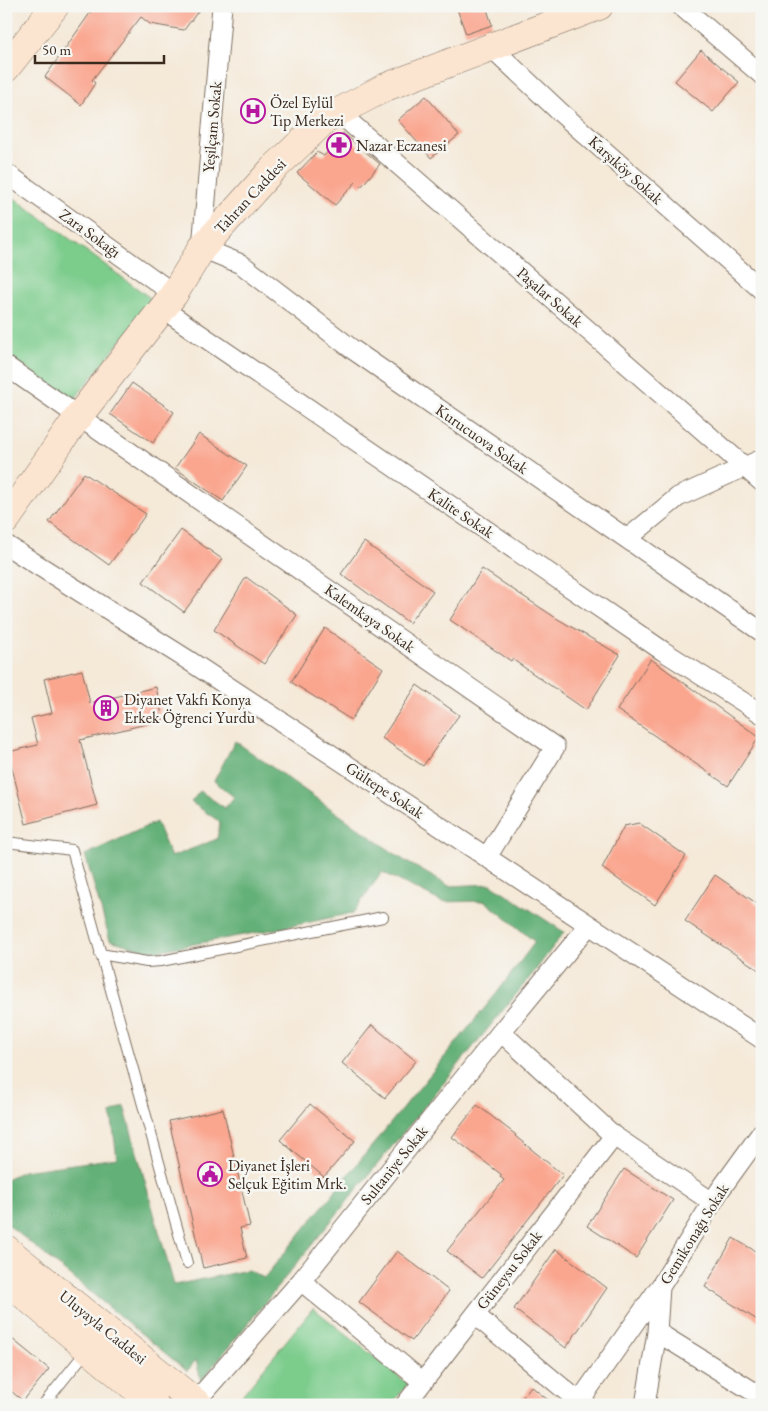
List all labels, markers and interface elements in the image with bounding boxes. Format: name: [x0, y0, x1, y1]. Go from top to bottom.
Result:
scale bar: [35, 32, 164, 64]
text: 50 m: [42, 40, 71, 59]
street label: Yeşilçam Sokak: [198, 80, 226, 174]
place label: Özel Eylül Tıp Merkezi: [270, 92, 344, 131]
hospital icon: Özel Eylül Tıp Merkezi: [240, 98, 266, 124]
street label: Karşıköy Sokak: [584, 131, 668, 209]
pharmacy icon: Nazar Eczanesi: [326, 132, 352, 158]
place label: Nazar Eczanesi: [356, 135, 447, 156]
street label: Tahran Caddesi: [209, 154, 291, 238]
street label: Zara Sokağı: [55, 204, 125, 262]
street label: Paşalar Sokak: [512, 262, 588, 332]
street label: Kurucuova Sokak: [432, 399, 533, 479]
street label: Kalite Sokak: [424, 483, 499, 543]
street label: Kalemkaya Sokak: [320, 579, 420, 657]
place label: Diyanet Vakfı Konya Erkek Öğrenci Yurdu: [124, 689, 256, 728]
building icon: Diyanet Vakfı Konya Erkek Öğrenci Yurdu: [93, 695, 119, 721]
street label: Gültepe Sokak: [342, 757, 429, 823]
street label: Sultaniye Sokak: [356, 1121, 433, 1209]
place label: Diyanet İşleri Selçuk Eğitim Mrk.: [228, 1155, 347, 1194]
public building icon: Diyanet İşleri Selçuk Eğitim Mrk.: [197, 1161, 223, 1187]
street label: Gemikonağı Sokak: [655, 1179, 734, 1288]
street label: Güneysu Sokak: [471, 1226, 547, 1314]
street label: Uluyayla Caddesi: [55, 1285, 151, 1369]

